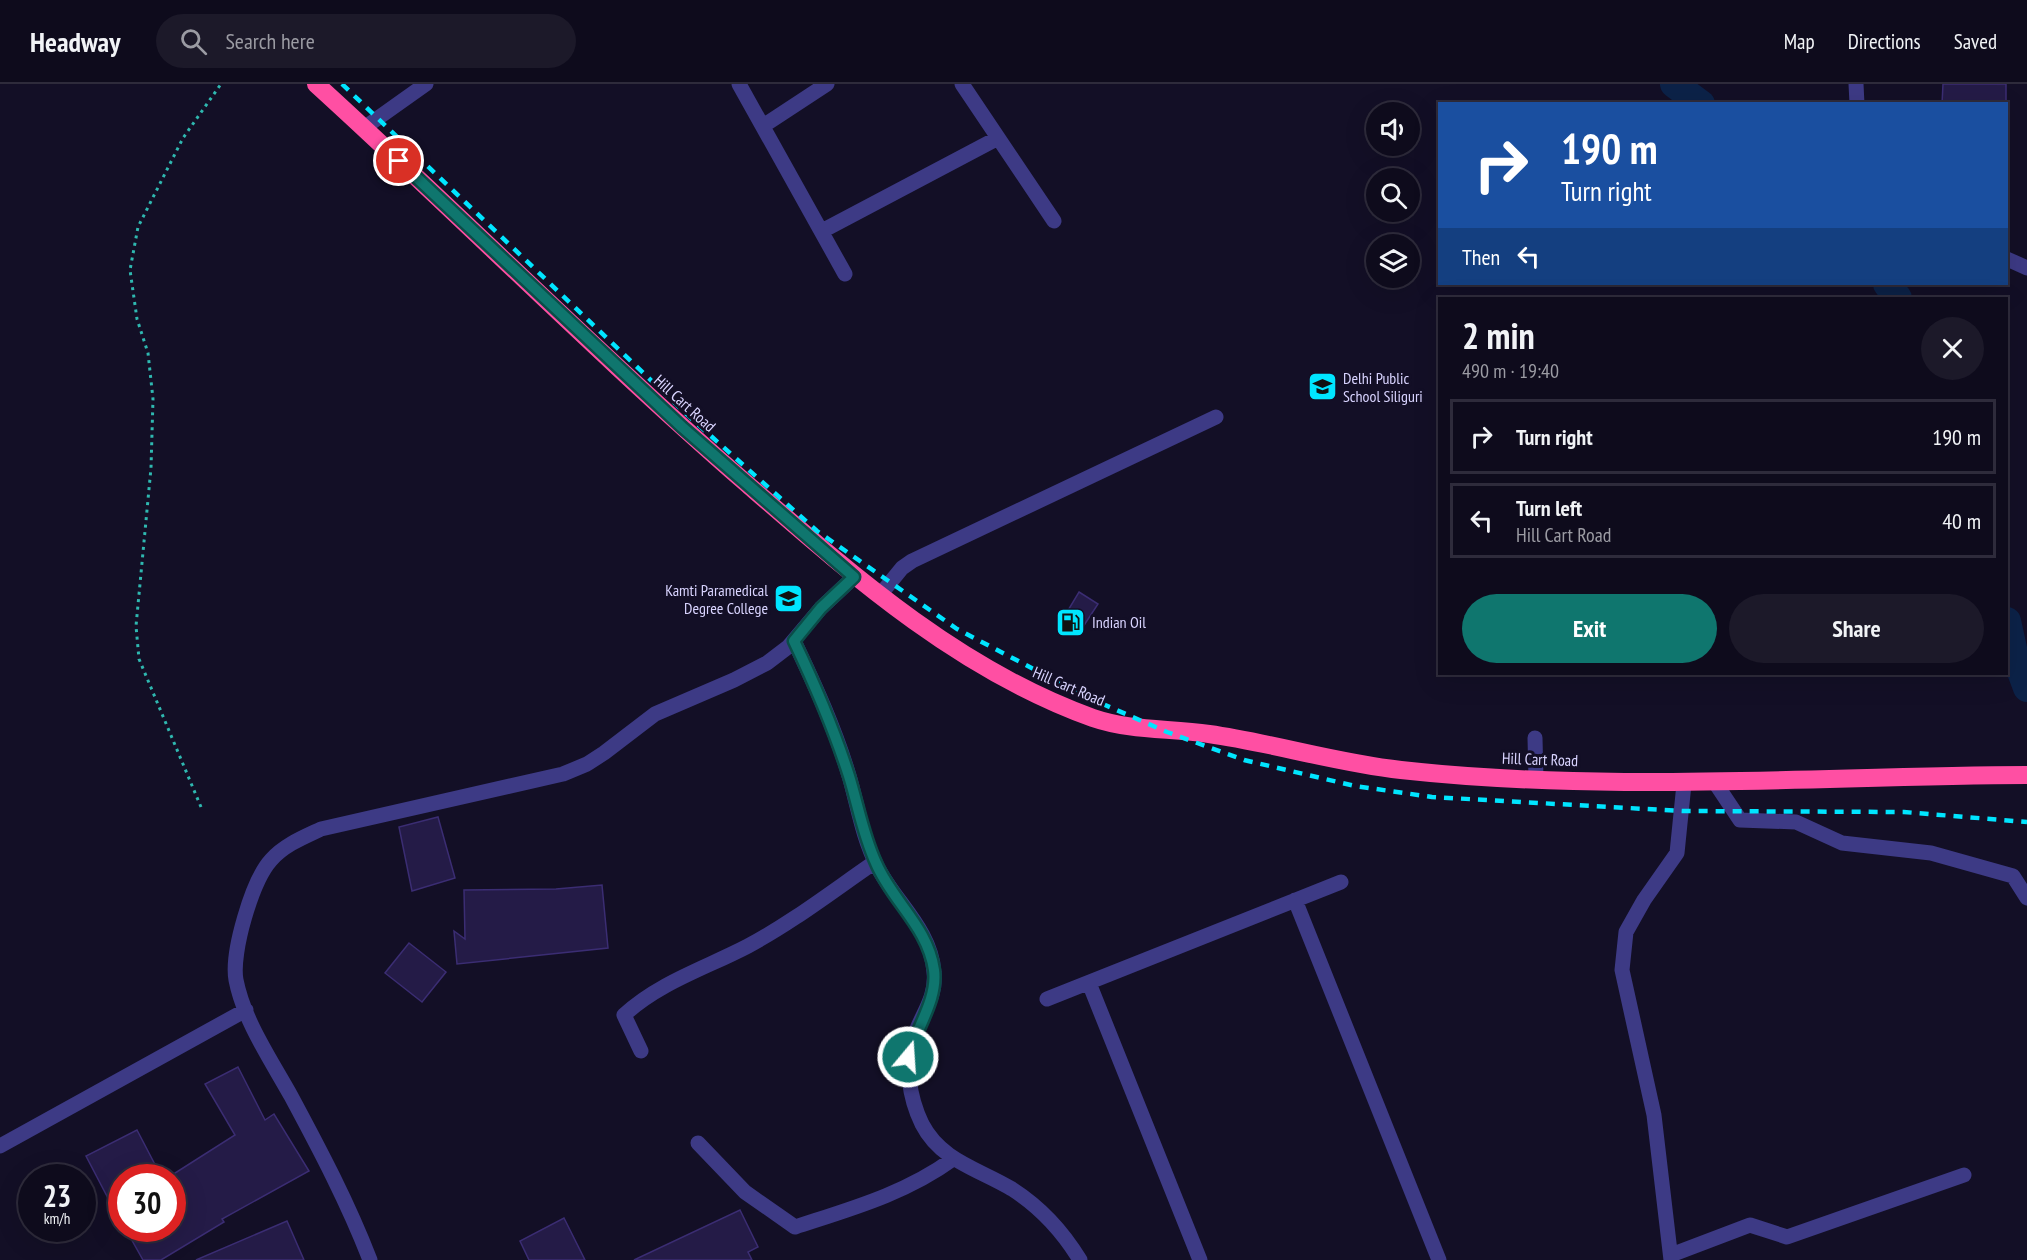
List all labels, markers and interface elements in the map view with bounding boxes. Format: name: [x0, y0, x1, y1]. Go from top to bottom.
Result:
search box: [156, 14, 576, 68]
text: Headway: [30, 23, 120, 60]
icon: search: [177, 25, 210, 58]
text: Search here: [225, 27, 315, 55]
text: Map: [1784, 28, 1815, 55]
text: Directions: [1848, 28, 1921, 55]
text: Saved: [1954, 28, 1997, 55]
map controls: [1366, 102, 1420, 288]
button: sound: [1366, 102, 1420, 156]
text: 190 m: [1561, 121, 1658, 176]
icon: right: [1462, 126, 1540, 204]
pin: [373, 135, 424, 186]
icon: arrive: [382, 144, 415, 177]
button: search: [1366, 168, 1420, 222]
text: Turn right: [1561, 174, 1652, 208]
button: layers: [1366, 234, 1420, 288]
icon: left: [1512, 240, 1545, 273]
text: Then: [1462, 243, 1500, 271]
text: 2 min: [1462, 312, 1535, 359]
button: close: [1921, 317, 1984, 380]
text: 490 m · 19:40: [1462, 358, 1559, 384]
place label: Delhi Public School Siliguri: [1343, 368, 1423, 406]
street label: Hill Cart Road: [650, 370, 720, 436]
school or university icon: Delhi Public School Siliguri: [1306, 371, 1338, 403]
icon: right: [1465, 420, 1498, 453]
text: Turn right: [1516, 423, 1593, 451]
text: 190 m: [1932, 423, 1981, 451]
text: Turn left: [1516, 494, 1582, 522]
icon: left: [1465, 504, 1498, 537]
text: 40 m: [1942, 507, 1981, 535]
text: Hill Cart Road: [1516, 522, 1611, 548]
place label: Kamti Paramedical Degree College: [665, 580, 768, 618]
school or university icon: Kamti Paramedical Degree College: [773, 583, 805, 615]
button: Exit: [1462, 594, 1717, 663]
button: Share: [1729, 594, 1984, 663]
fuel station icon: Indian Oil: [1055, 606, 1087, 638]
place label: Indian Oil: [1092, 612, 1146, 632]
street label: Hill Cart Road: [1030, 662, 1108, 710]
street label: Hill Cart Road: [1502, 748, 1579, 770]
position arrow: [876, 1025, 940, 1089]
speed limit sign: 30: [108, 1164, 186, 1242]
text: 23: [43, 1176, 71, 1215]
text: km/h: [44, 1209, 70, 1228]

